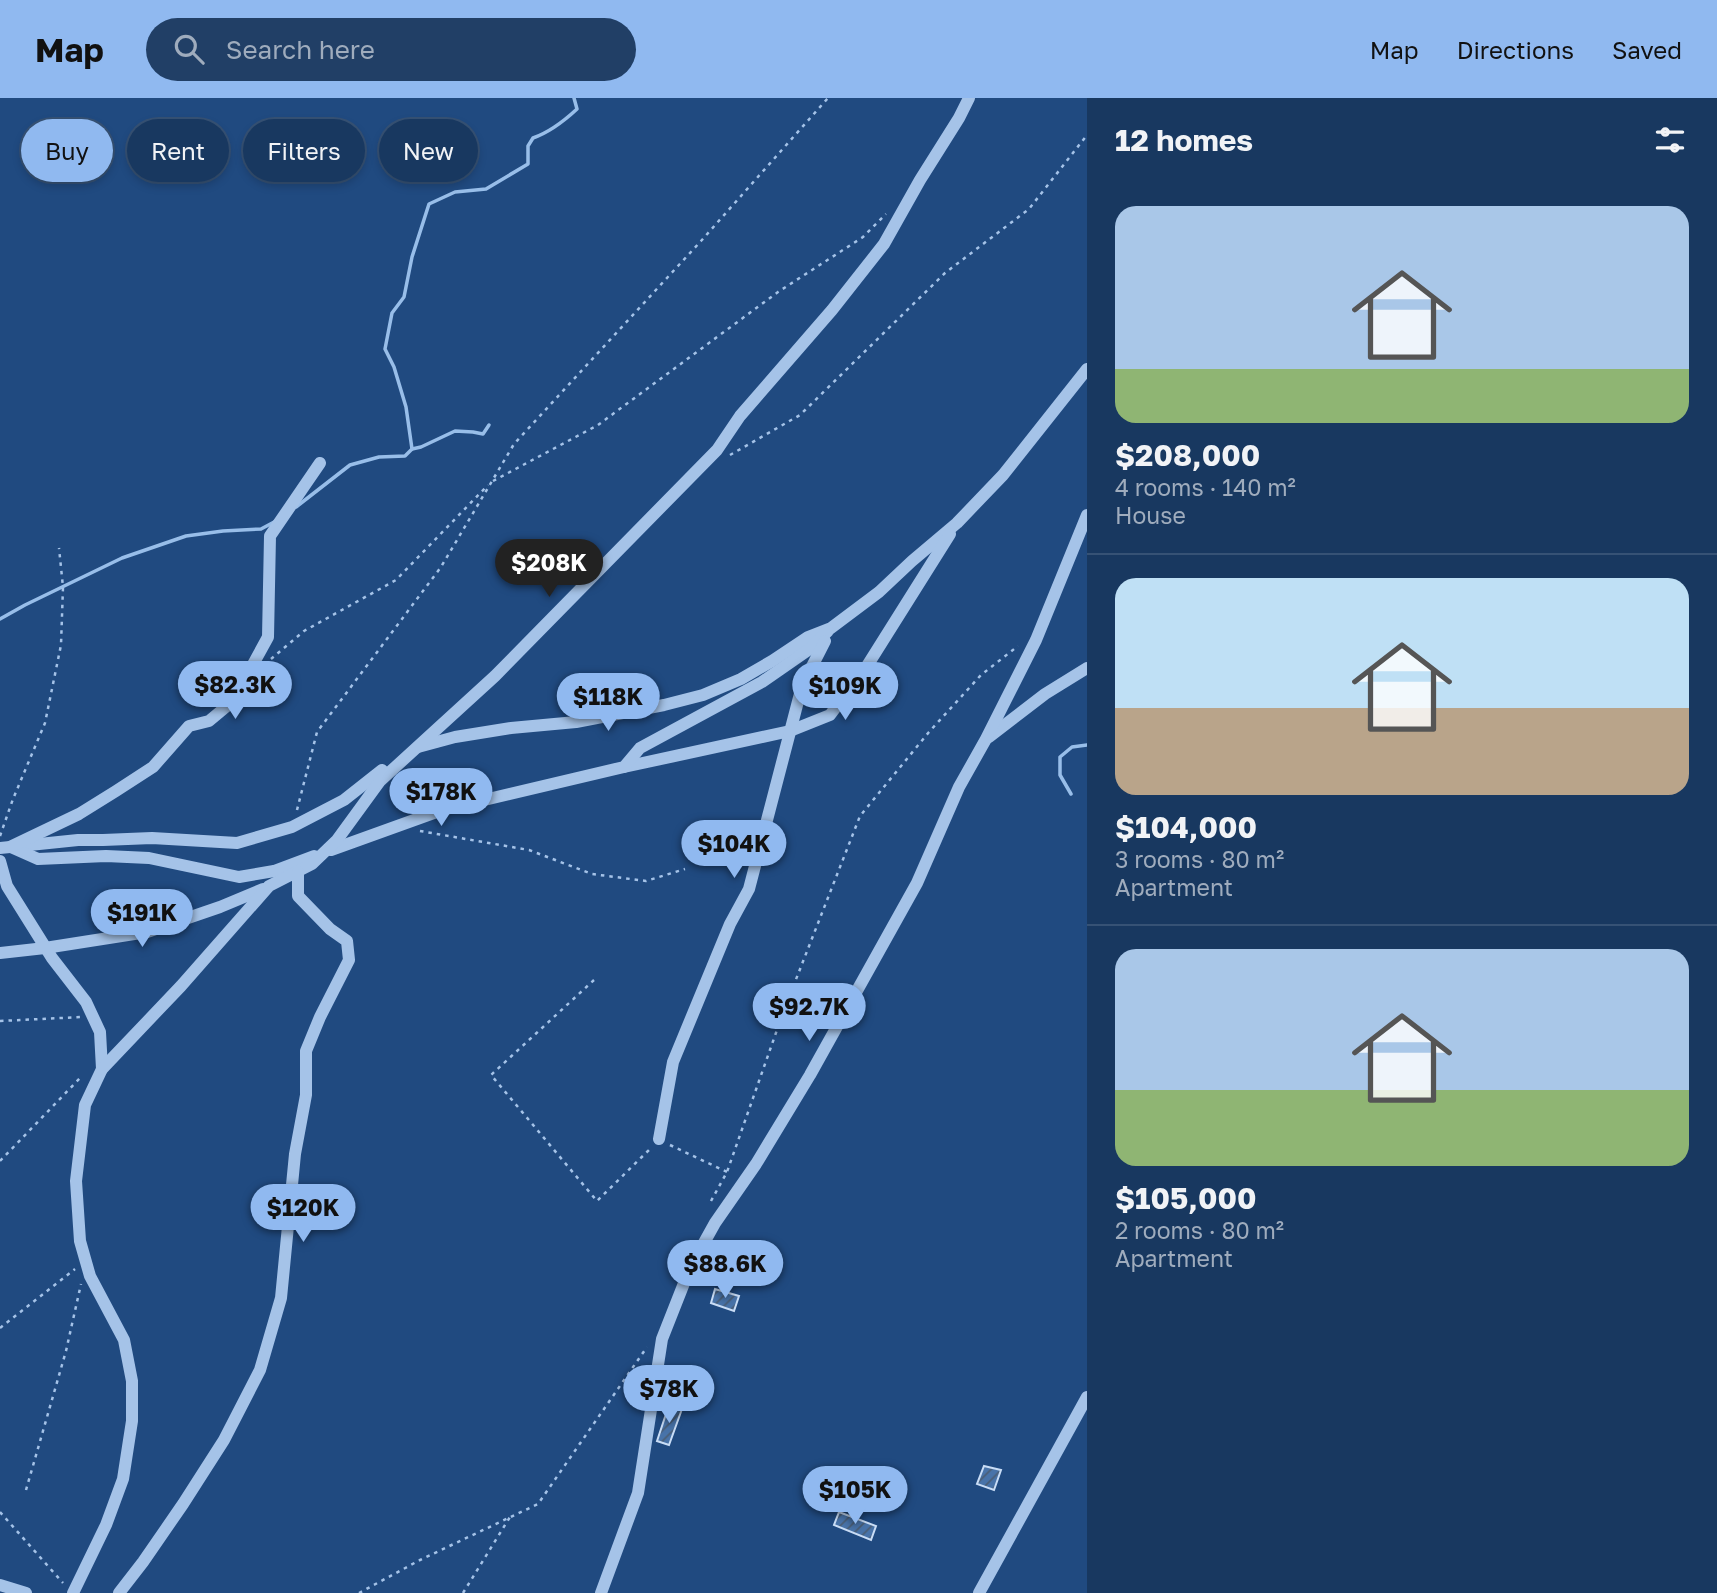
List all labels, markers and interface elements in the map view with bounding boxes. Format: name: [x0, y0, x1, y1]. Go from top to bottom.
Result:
search box: [146, 18, 636, 81]
text: Map: [35, 30, 104, 69]
icon: search: [170, 30, 208, 68]
text: Search here: [226, 34, 375, 65]
text: Map: [1370, 35, 1419, 64]
text: Directions: [1457, 35, 1574, 64]
text: Saved: [1612, 35, 1682, 64]
chip: Buy: [21, 119, 113, 182]
chip: Rent: [127, 119, 229, 182]
chip: Filters: [243, 119, 365, 182]
chip: New: [379, 119, 478, 182]
icon: filters: [1651, 121, 1689, 159]
text: 12 homes: [1115, 122, 1253, 158]
icon: home: [1339, 252, 1465, 378]
text: $208,000: [1115, 437, 1260, 473]
text: 4 rooms · 140 m²: [1115, 473, 1296, 501]
text: House: [1115, 501, 1186, 529]
pin: $208K: [500, 540, 598, 599]
text: $208K: [511, 548, 587, 576]
icon: home: [1339, 624, 1465, 750]
pin: $82.3K: [178, 662, 292, 721]
pin: $109K: [796, 662, 894, 722]
text: $82.3K: [194, 670, 276, 698]
text: $109K: [808, 671, 882, 699]
pin: $118K: [559, 674, 657, 733]
text: $118K: [573, 682, 643, 710]
pin: $178K: [392, 768, 490, 828]
text: $178K: [405, 777, 477, 805]
text: $104,000: [1115, 809, 1257, 845]
pin: $104K: [685, 820, 783, 880]
text: $104K: [697, 829, 771, 857]
text: 3 rooms · 80 m²: [1115, 845, 1284, 873]
text: Apartment: [1115, 873, 1233, 901]
pin: $191K: [93, 890, 191, 949]
text: $191K: [107, 898, 177, 926]
pin: $92.7K: [752, 984, 866, 1043]
text: $92.7K: [769, 992, 849, 1020]
icon: home: [1339, 995, 1465, 1121]
text: $105,000: [1115, 1180, 1256, 1216]
pin: $120K: [254, 1184, 352, 1244]
text: $120K: [267, 1193, 339, 1221]
text: 2 rooms · 80 m²: [1115, 1216, 1284, 1244]
pin: $88.6K: [668, 1240, 782, 1300]
text: Apartment: [1115, 1244, 1233, 1272]
text: $88.6K: [683, 1249, 767, 1277]
pin: $78K: [628, 1366, 710, 1425]
text: $78K: [639, 1374, 699, 1402]
pin: $105K: [806, 1466, 904, 1526]
text: $105K: [819, 1475, 891, 1503]

